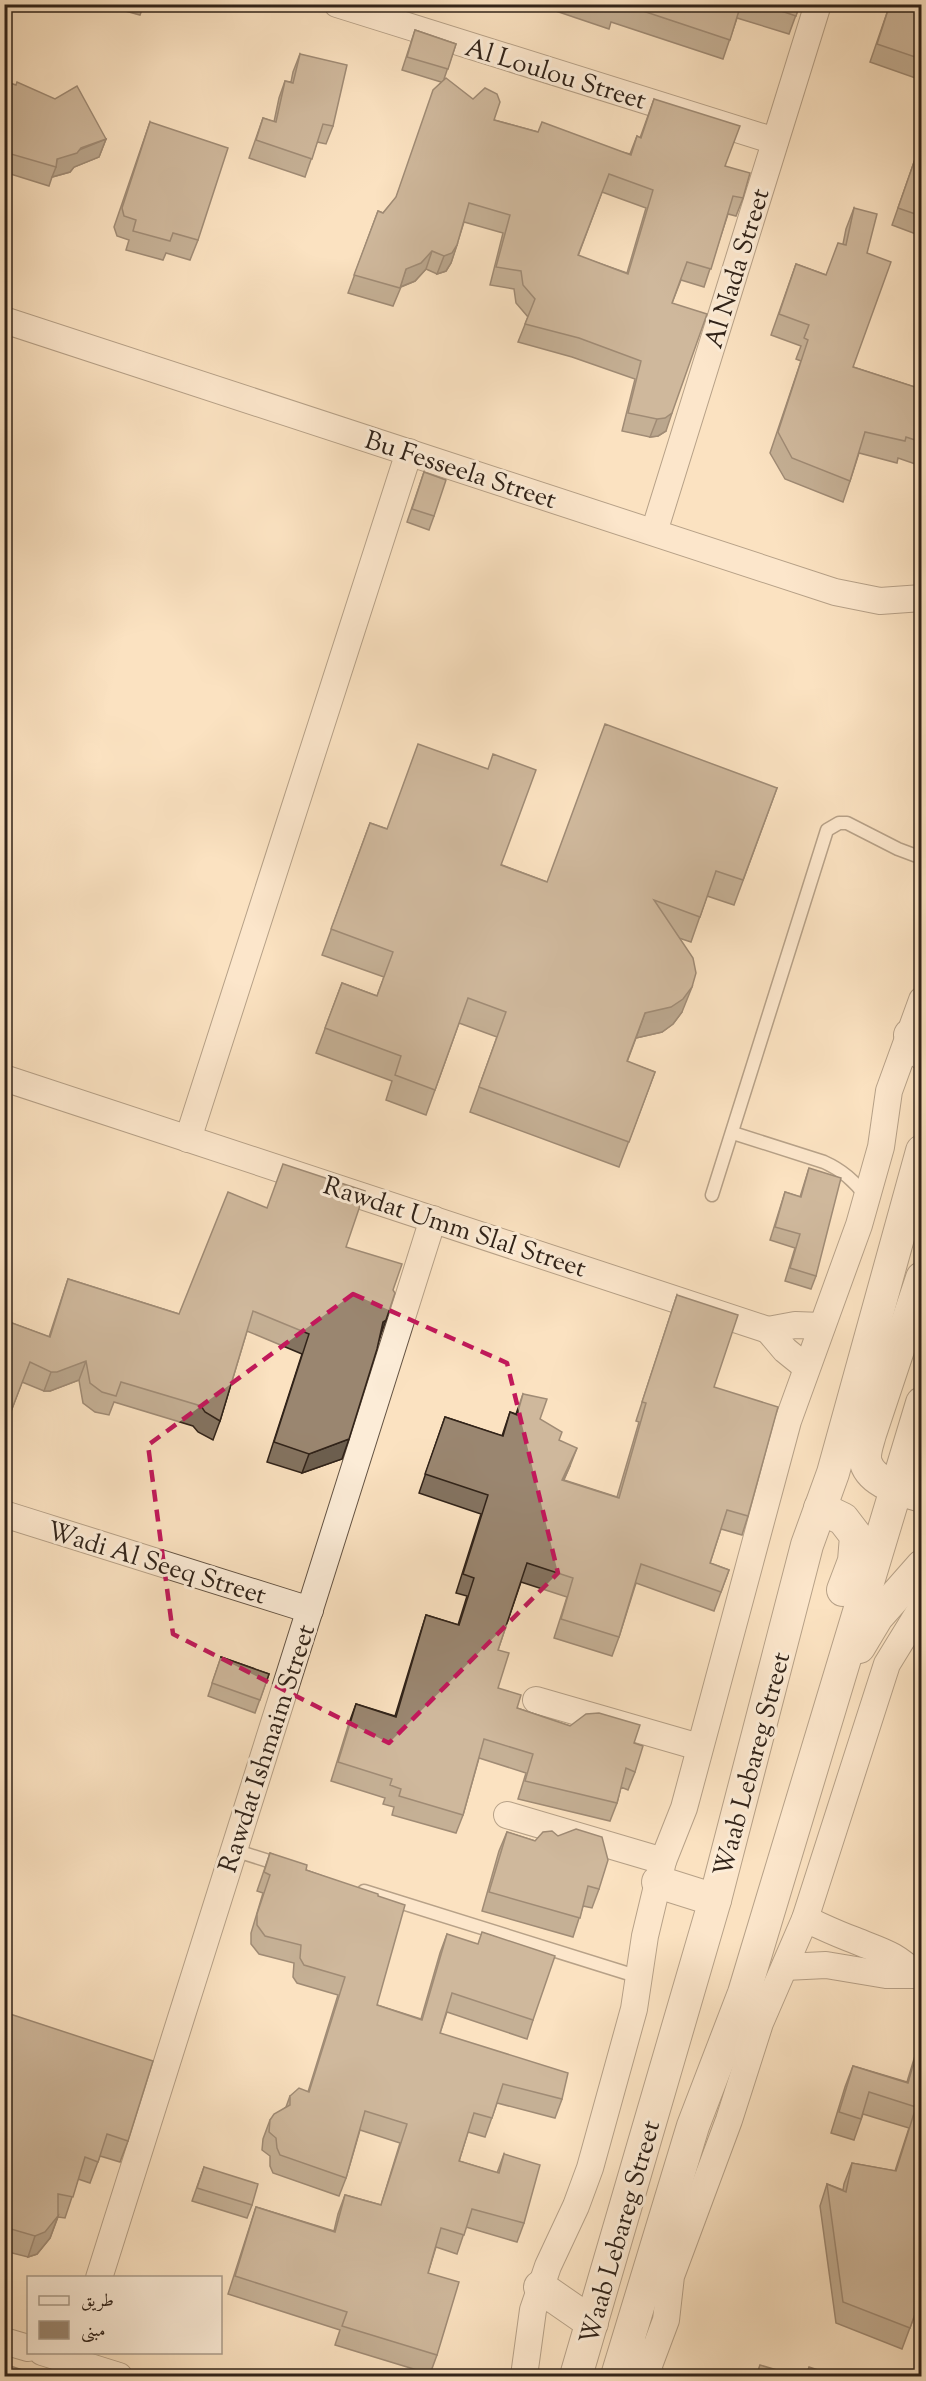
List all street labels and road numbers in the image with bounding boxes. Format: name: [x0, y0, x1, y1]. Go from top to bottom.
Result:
street label: Al Loulou Street: [460, 30, 650, 121]
street label: Al Nada Street: [697, 184, 780, 353]
street label: Bu Fesseela Street: [360, 423, 561, 520]
street label: Rawdat Umm Slal Street: [318, 1168, 590, 1288]
street label: Wadi Al Seeq Street: [42, 1513, 271, 1615]
street label: Rawdat Ishmaim Street: [211, 1620, 326, 1878]
street label: Waab Lebareg Street: [706, 1648, 801, 1881]
street label: Waab Lebareg Street: [572, 2116, 671, 2349]

